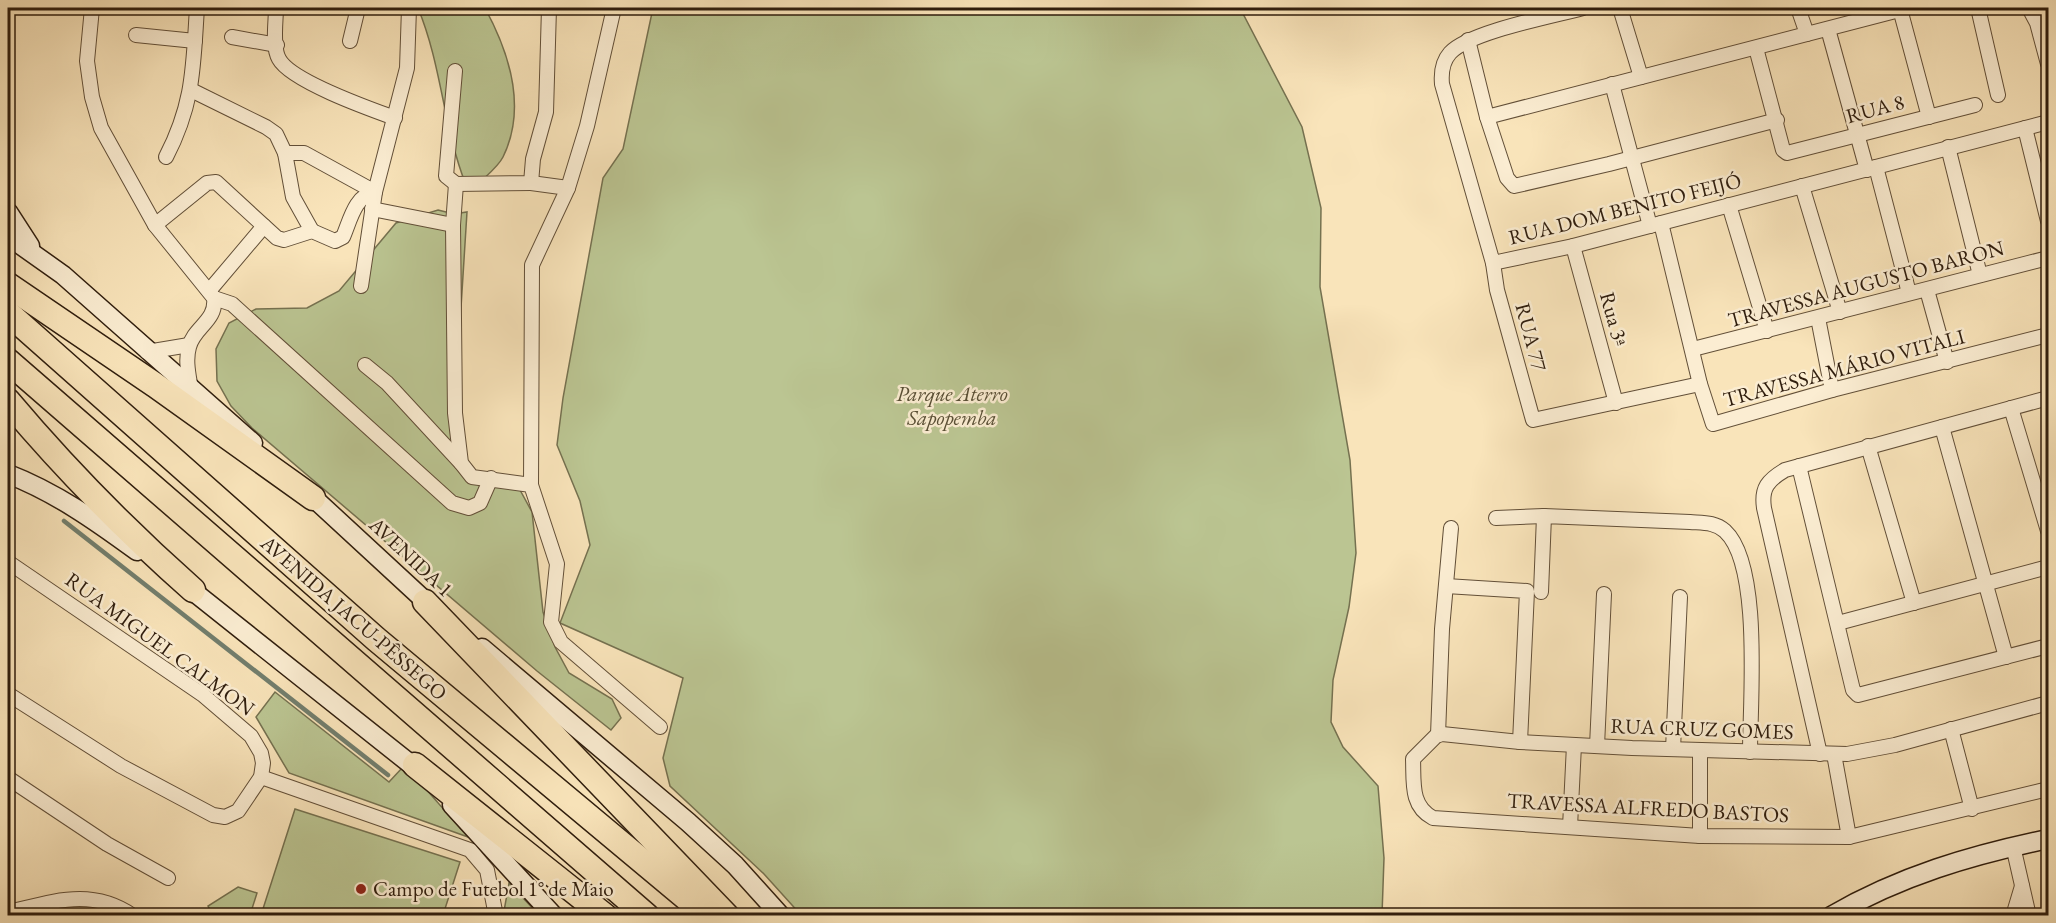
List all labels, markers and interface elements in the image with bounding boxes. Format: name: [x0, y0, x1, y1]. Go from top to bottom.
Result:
street label: RUA 8: [1843, 88, 1907, 129]
street label: RUA DOM BENITO FEIJÓ: [1506, 167, 1744, 251]
street label: TRAVESSA AUGUSTO BARON: [1725, 234, 2007, 333]
street label: Rua 3ª: [1594, 289, 1635, 349]
street label: RUA 77: [1509, 300, 1554, 375]
street label: TRAVESSA MÁRIO VITALI: [1720, 322, 1968, 413]
park label: Parque Aterro Sapopemba: [896, 380, 1008, 431]
street label: AVENIDA 1: [363, 510, 459, 602]
street label: AVENIDA JACU-PÊSSEGO: [255, 529, 453, 706]
street label: RUA MIGUEL CALMON: [60, 566, 261, 722]
street label: RUA CRUZ GOMES: [1610, 712, 1794, 745]
street label: TRAVESSA ALFREDO BASTOS: [1506, 787, 1790, 828]
place label: Campo de Futebol 1° de Maio: [373, 875, 614, 902]
marker: Campo de Futebol 1° de Maio: [354, 882, 368, 896]

